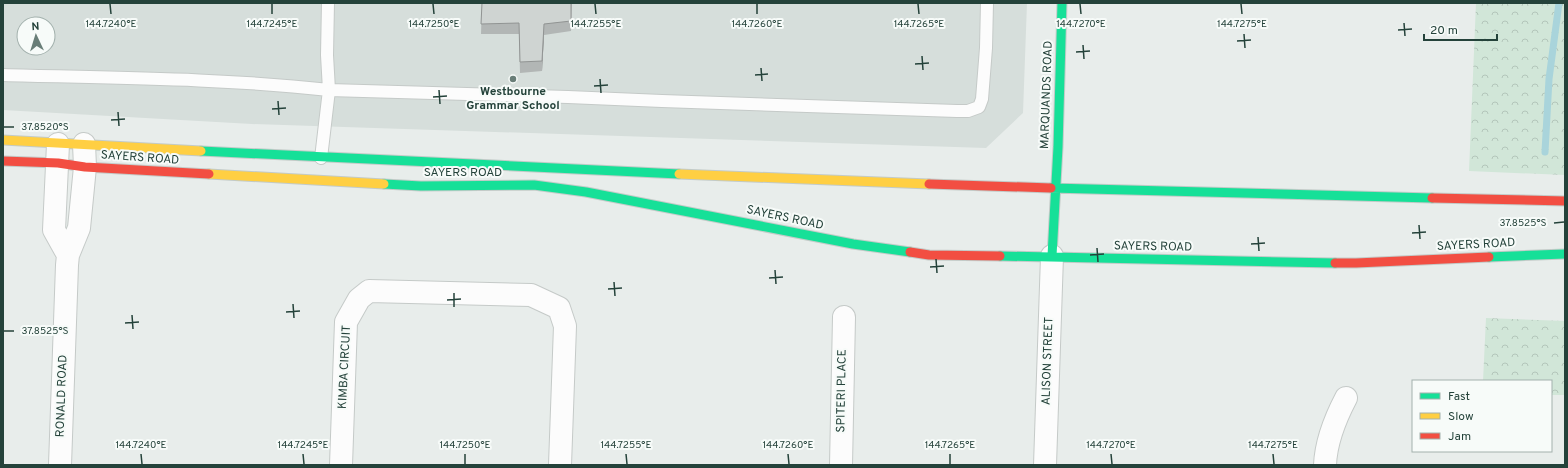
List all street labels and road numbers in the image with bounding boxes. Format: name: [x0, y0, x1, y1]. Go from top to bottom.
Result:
street label: MARQUANDS ROAD: [1037, 40, 1057, 150]
street label: SAYERS ROAD: [100, 147, 180, 169]
street label: SAYERS ROAD: [424, 165, 502, 181]
street label: SAYERS ROAD: [745, 202, 825, 234]
street label: SAYERS ROAD: [1436, 235, 1516, 255]
street label: SAYERS ROAD: [1114, 238, 1192, 256]
street label: ALISON STREET: [1038, 317, 1058, 405]
street label: KIMBA CIRCUIT: [335, 325, 355, 409]
street label: SPITERI PLACE: [833, 349, 851, 433]
street label: RONALD ROAD: [53, 354, 71, 438]

